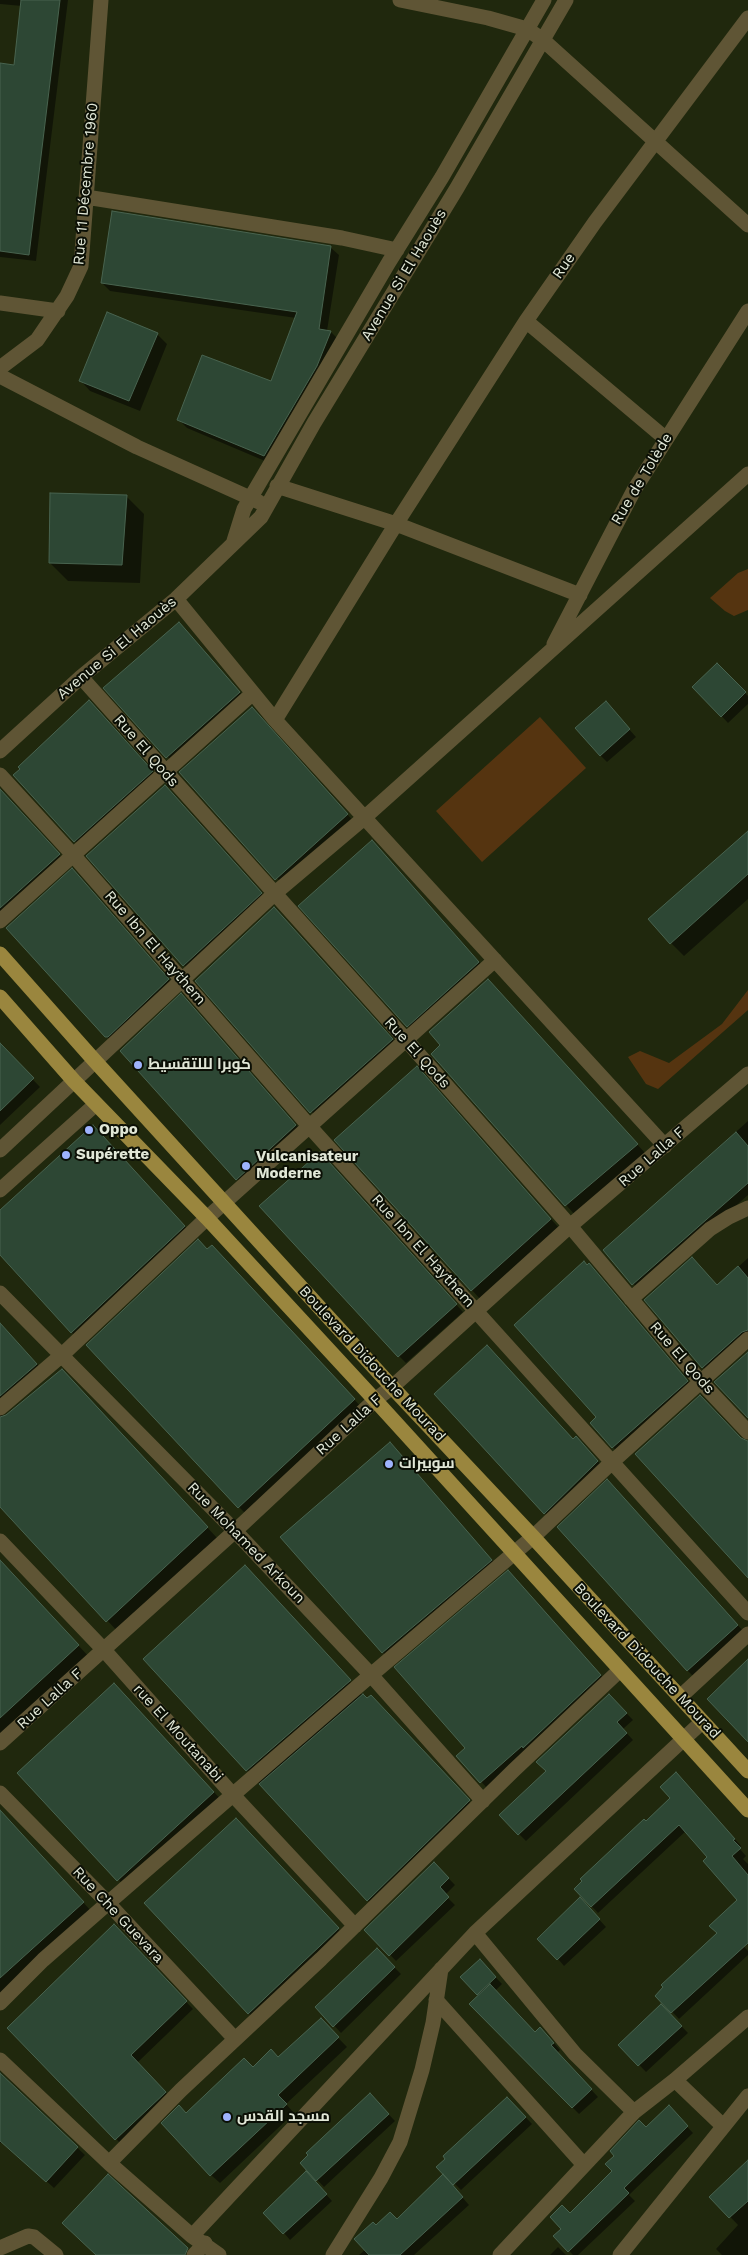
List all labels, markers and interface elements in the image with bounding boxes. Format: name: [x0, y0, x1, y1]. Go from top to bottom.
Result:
street label: Rue 11 Décembre 1960: [70, 102, 102, 266]
street label: Avenue Si El Haouès: [358, 206, 450, 344]
street label: Rue: [549, 249, 579, 283]
street label: Rue de Tolède: [608, 430, 676, 528]
street label: Avenue Si El Haouès: [54, 593, 180, 703]
street label: Rue El Qods: [110, 711, 182, 791]
street label: Rue Ibn El Haythem: [100, 887, 210, 1009]
street label: Rue El Qods: [380, 1014, 454, 1092]
place label: كوبرا لللتقسيط: [148, 1056, 251, 1074]
marker: كوبرا لللتقسيط: [132, 1059, 144, 1071]
place label: Oppo: [99, 1121, 138, 1139]
street label: Rue Lalla F: [615, 1123, 689, 1191]
marker: Oppo: [83, 1124, 95, 1136]
place label: Supérette: [76, 1146, 149, 1164]
place label: Vulcanisateur Moderne: [256, 1148, 358, 1183]
marker: Supérette: [60, 1149, 72, 1161]
marker: Vulcanisateur Moderne: [240, 1160, 252, 1172]
street label: Rue Ibn El Haythem: [368, 1191, 478, 1311]
street label: Boulevard Didouche Mourad: [295, 1282, 449, 1446]
street label: Rue El Qods: [646, 1318, 718, 1398]
street label: Rue Lalla F: [312, 1391, 386, 1459]
place label: سوبيرات: [399, 1455, 455, 1473]
marker: سوبيرات: [383, 1458, 395, 1470]
street label: Rue Mohamed Arkoun: [183, 1479, 309, 1607]
street label: Boulevard Didouche Mourad: [570, 1579, 724, 1743]
street label: Rue Lalla F: [13, 1665, 87, 1733]
street label: rue El Moutanabi: [129, 1680, 227, 1786]
street label: Rue Che Guevara: [69, 1863, 167, 1967]
place label: مسجد القدس: [237, 2108, 330, 2126]
marker: مسجد القدس: [221, 2111, 233, 2123]

